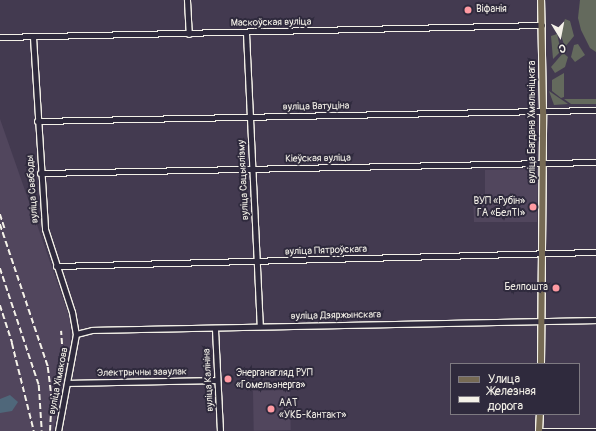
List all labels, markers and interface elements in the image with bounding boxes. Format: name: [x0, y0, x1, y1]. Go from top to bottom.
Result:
place label: Віфанія: [476, 4, 507, 16]
marker: Віфанія: [463, 5, 473, 15]
street label: Маскоўская вуліца: [231, 16, 311, 30]
north arrow: [540, 16, 580, 56]
text: С: [558, 41, 567, 55]
street label: вуліца Багдана Хмяльніцкага: [527, 61, 539, 183]
street label: вуліца Ватуціна: [283, 100, 349, 114]
street label: вуліца Сацыялізму: [236, 140, 252, 220]
street label: Кіеўская вуліца: [285, 152, 351, 166]
street label: вуліца Свабоды: [25, 155, 41, 223]
place label: ВУП «Рубін» ГА «БелТІ»: [473, 195, 525, 218]
marker: ВУП «Рубін» ГА «БелТІ»: [528, 202, 538, 212]
street label: вуліца Пятроўскага: [285, 244, 367, 258]
place label: Белпошта: [505, 282, 548, 294]
marker: Белпошта: [551, 283, 561, 293]
street label: вуліца Дзяржынскага: [291, 309, 381, 323]
street label: вуліца Хімакова: [47, 347, 71, 415]
street label: вуліца Калініна: [201, 348, 217, 412]
legend: [450, 363, 580, 415]
street label: Электрычны завулак: [97, 366, 187, 380]
place label: Энерганагляд РУП «Гомельэнерга»: [236, 367, 313, 390]
text: Улица: [488, 372, 520, 387]
marker: Энерганагляд РУП «Гомельэнерга»: [223, 374, 233, 384]
text: Железная дорога: [488, 384, 536, 414]
place label: ААТ «УКБ-Кантакт»: [279, 397, 346, 420]
marker: ААТ «УКБ-Кантакт»: [266, 404, 276, 414]

